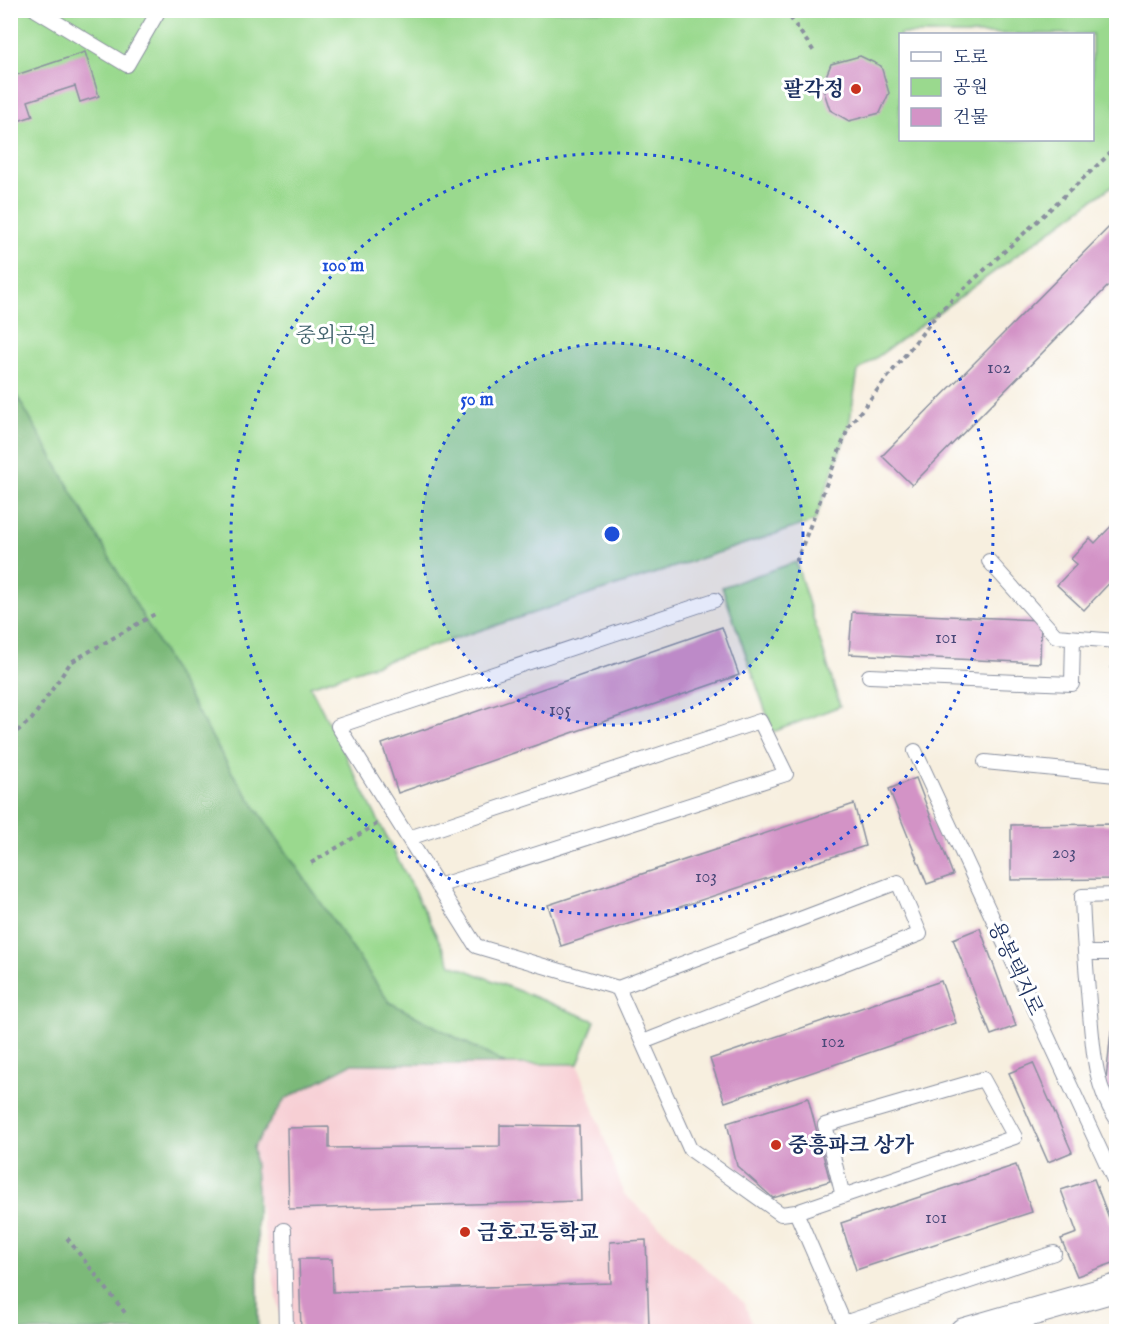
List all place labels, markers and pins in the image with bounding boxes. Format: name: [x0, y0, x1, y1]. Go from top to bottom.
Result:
place label: 팔각정: [783, 77, 844, 104]
marker: 팔각정: [849, 82, 863, 96]
centre of rings: [602, 524, 622, 544]
place label: 중흥파크 상가: [788, 1133, 915, 1160]
marker: 중흥파크 상가: [769, 1138, 783, 1152]
place label: 금호고등학교: [477, 1220, 599, 1247]
marker: 금호고등학교: [458, 1225, 472, 1239]

